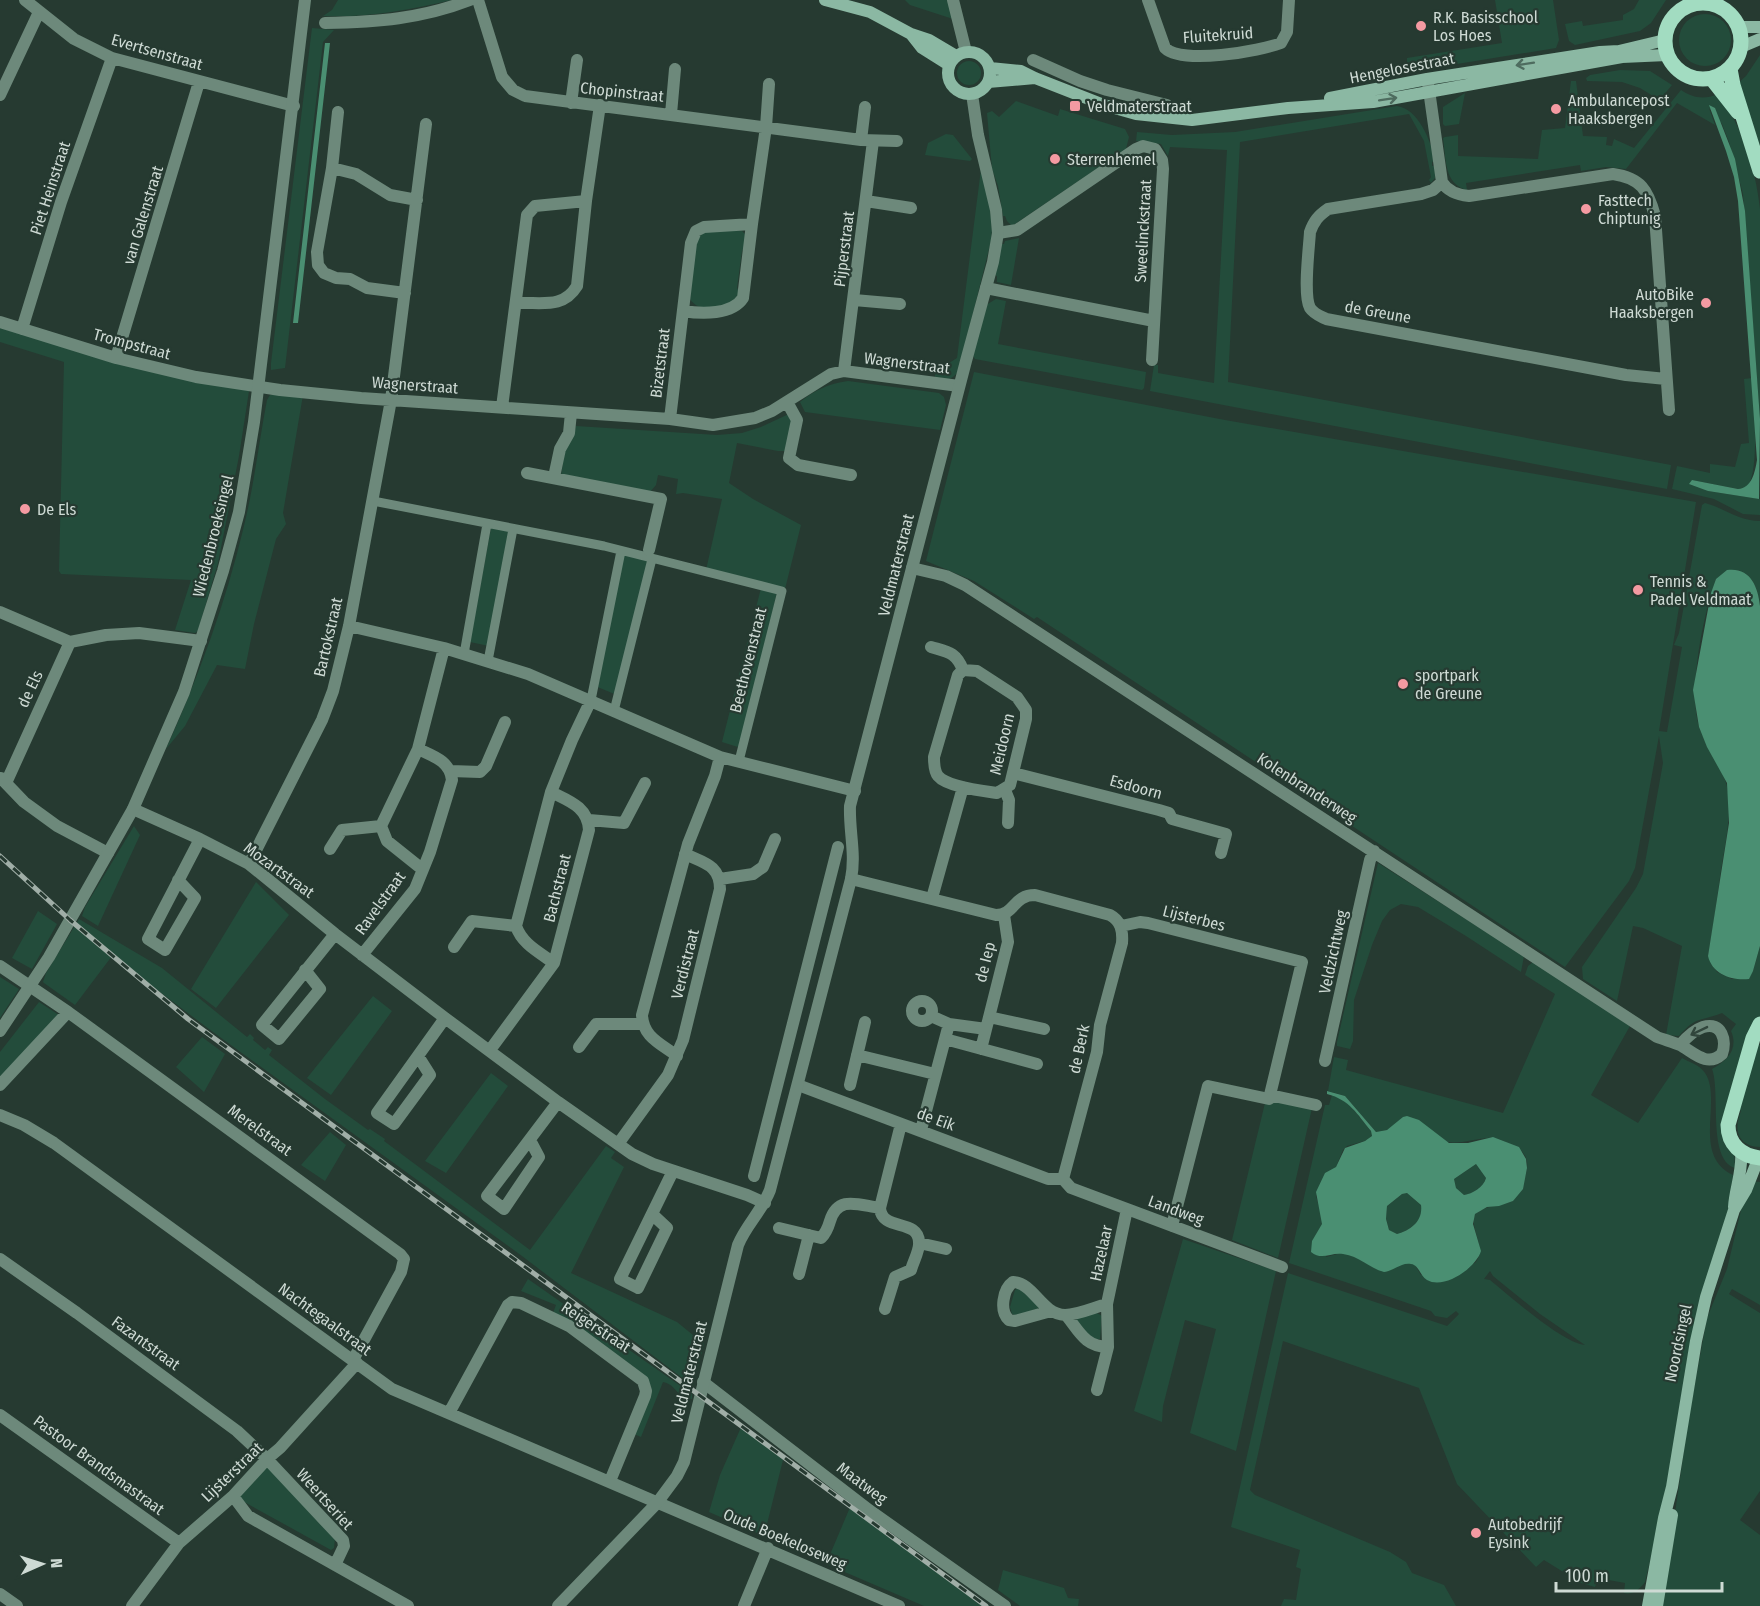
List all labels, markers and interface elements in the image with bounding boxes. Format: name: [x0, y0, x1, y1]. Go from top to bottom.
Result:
place label: R.K. Basisschool Los Hoes: [1433, 8, 1538, 45]
marker: R.K. Basisschool Los Hoes: [1414, 19, 1428, 33]
street label: Fluitekruid: [1182, 23, 1254, 47]
street label: Evertsenstraat: [109, 30, 206, 74]
street label: Hengelosestraat: [1348, 48, 1457, 87]
one-way arrow: [1515, 58, 1535, 69]
street label: Chopinstraat: [579, 78, 665, 106]
place label: Ambulancepost Haaksbergen: [1568, 91, 1670, 128]
one-way arrow: [1378, 93, 1398, 104]
place label: Veldmaterstraat: [1087, 97, 1193, 116]
marker: Veldmaterstraat: [1068, 99, 1082, 113]
marker: Ambulancepost Haaksbergen: [1549, 102, 1563, 116]
street label: Piet Heinstraat: [26, 138, 74, 237]
place label: Sterrenhemel: [1067, 150, 1156, 169]
marker: Sterrenhemel: [1048, 152, 1062, 166]
street label: van Galenstraat: [119, 163, 167, 267]
street label: Sweelinckstraat: [1131, 178, 1155, 283]
place label: Fasttech Chiptunig: [1598, 191, 1661, 228]
marker: Fasttech Chiptunig: [1579, 202, 1593, 216]
street label: Pijperstraat: [830, 209, 858, 288]
place label: AutoBike Haaksbergen: [1609, 285, 1694, 322]
marker: AutoBike Haaksbergen: [1699, 296, 1713, 310]
street label: de Greune: [1343, 297, 1413, 327]
street label: Trompstraat: [91, 325, 173, 364]
street label: Bizetstraat: [646, 326, 674, 399]
street label: Wagnerstraat: [863, 348, 952, 378]
street label: Wagnerstraat: [371, 373, 460, 398]
street label: Wiedenbroeksingel: [189, 473, 237, 599]
place label: De Els: [37, 500, 77, 519]
marker: De Els: [18, 502, 32, 516]
street label: Veldmaterstraat: [874, 511, 918, 618]
place label: Tennis & Padel Veldmaat: [1650, 572, 1752, 609]
marker: Tennis & Padel Veldmaat: [1631, 583, 1645, 597]
street label: Bartokstraat: [310, 595, 347, 679]
street label: Beethovenstraat: [726, 605, 770, 715]
place label: sportpark de Greune: [1415, 666, 1482, 703]
street label: de Els: [13, 667, 47, 711]
marker: sportpark de Greune: [1396, 677, 1410, 691]
street label: Meidoorn: [986, 711, 1018, 777]
street label: Kolenbranderweg: [1254, 749, 1361, 828]
street label: Esdoorn: [1108, 771, 1164, 803]
street label: Mozartstraat: [240, 838, 319, 902]
street label: Bachstraat: [539, 851, 575, 924]
street label: Ravelstraat: [351, 867, 410, 938]
street label: Lijsterbes: [1161, 901, 1227, 935]
street label: Veldzichtweg: [1315, 908, 1351, 996]
street label: Verdistraat: [667, 926, 703, 1001]
street label: de Iep: [971, 940, 999, 984]
street label: de Berk: [1065, 1022, 1094, 1075]
one-way arrow: [1691, 1025, 1709, 1037]
street label: Merelstraat: [224, 1100, 296, 1160]
street label: de Eik: [914, 1103, 958, 1135]
street label: Landweg: [1146, 1191, 1207, 1229]
street label: Hazelaar: [1086, 1223, 1116, 1283]
street label: Nachtegaalstraat: [275, 1279, 376, 1360]
street label: Reigerstraat: [558, 1298, 635, 1357]
street label: Noordsingel: [1660, 1302, 1696, 1384]
street label: Fazantstraat: [108, 1312, 184, 1374]
street label: Veldmaterstraat: [667, 1318, 711, 1425]
street label: Pastoor Brandsmastraat: [30, 1411, 169, 1519]
street label: Lijsterstraat: [197, 1437, 267, 1506]
street label: Maatweg: [833, 1458, 891, 1508]
street label: Weertseriet: [293, 1464, 358, 1534]
street label: Oude Boekeloseweg: [720, 1504, 850, 1574]
place label: Autobedrijf Eysink: [1488, 1515, 1563, 1552]
marker: Autobedrijf Eysink: [1469, 1526, 1483, 1540]
north arrow: [12, 1534, 72, 1594]
scale bar: [1556, 1555, 1722, 1593]
text: N: [47, 1558, 66, 1569]
text: 100 m: [1565, 1565, 1609, 1587]

